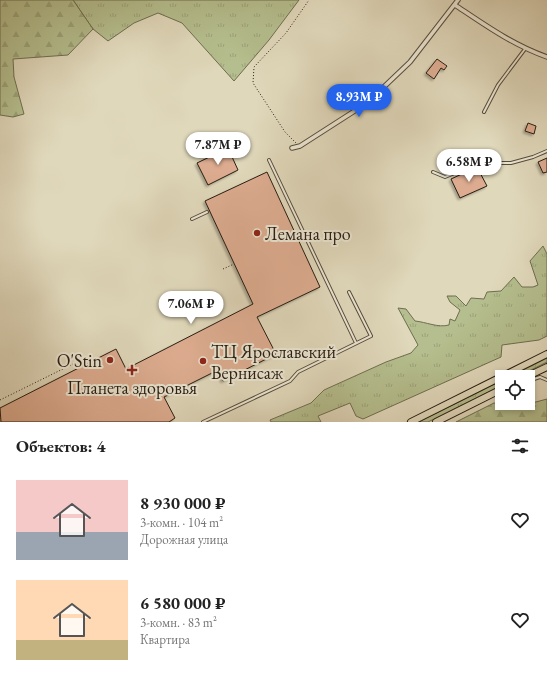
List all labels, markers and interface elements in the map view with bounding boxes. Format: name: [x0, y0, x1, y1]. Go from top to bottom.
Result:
pin: 8.93M ₽: [322, 84, 396, 118]
text: 8.93M ₽: [336, 88, 382, 105]
pin: 7.87M ₽: [181, 132, 255, 166]
text: 7.87M ₽: [195, 136, 241, 153]
pin: 6.58M ₽: [432, 149, 506, 183]
text: 6.58M ₽: [446, 153, 492, 170]
place label: Лемана про: [265, 222, 351, 245]
marker: Лемана про: [252, 228, 262, 238]
pin: 7.06M ₽: [154, 291, 228, 325]
text: 7.06M ₽: [168, 295, 214, 312]
place label: ТЦ Ярославский Вернисаж: [211, 340, 336, 384]
place label: O'Stin: [57, 349, 102, 372]
marker: O'Stin: [105, 355, 115, 365]
marker: ТЦ Ярославский Вернисаж: [198, 356, 208, 366]
marker: Планета здоровья: [127, 365, 137, 375]
map controls: [495, 370, 535, 410]
button: locate: [495, 370, 535, 410]
place label: Планета здоровья: [67, 376, 197, 399]
text: Объектов: 4: [16, 435, 106, 457]
icon: filters: [509, 435, 531, 457]
text: 8 930 000 ₽: [140, 492, 226, 514]
icon: home: [48, 496, 96, 544]
icon: heart: [509, 509, 531, 531]
text: 3-комн. · 104 m²: [140, 514, 223, 531]
text: Дорожная улица: [140, 531, 228, 548]
text: 6 580 000 ₽: [140, 592, 226, 614]
icon: home: [48, 596, 96, 644]
icon: heart: [509, 609, 531, 631]
text: 3-комн. · 83 m²: [140, 614, 217, 631]
text: Квартира: [140, 631, 190, 648]

